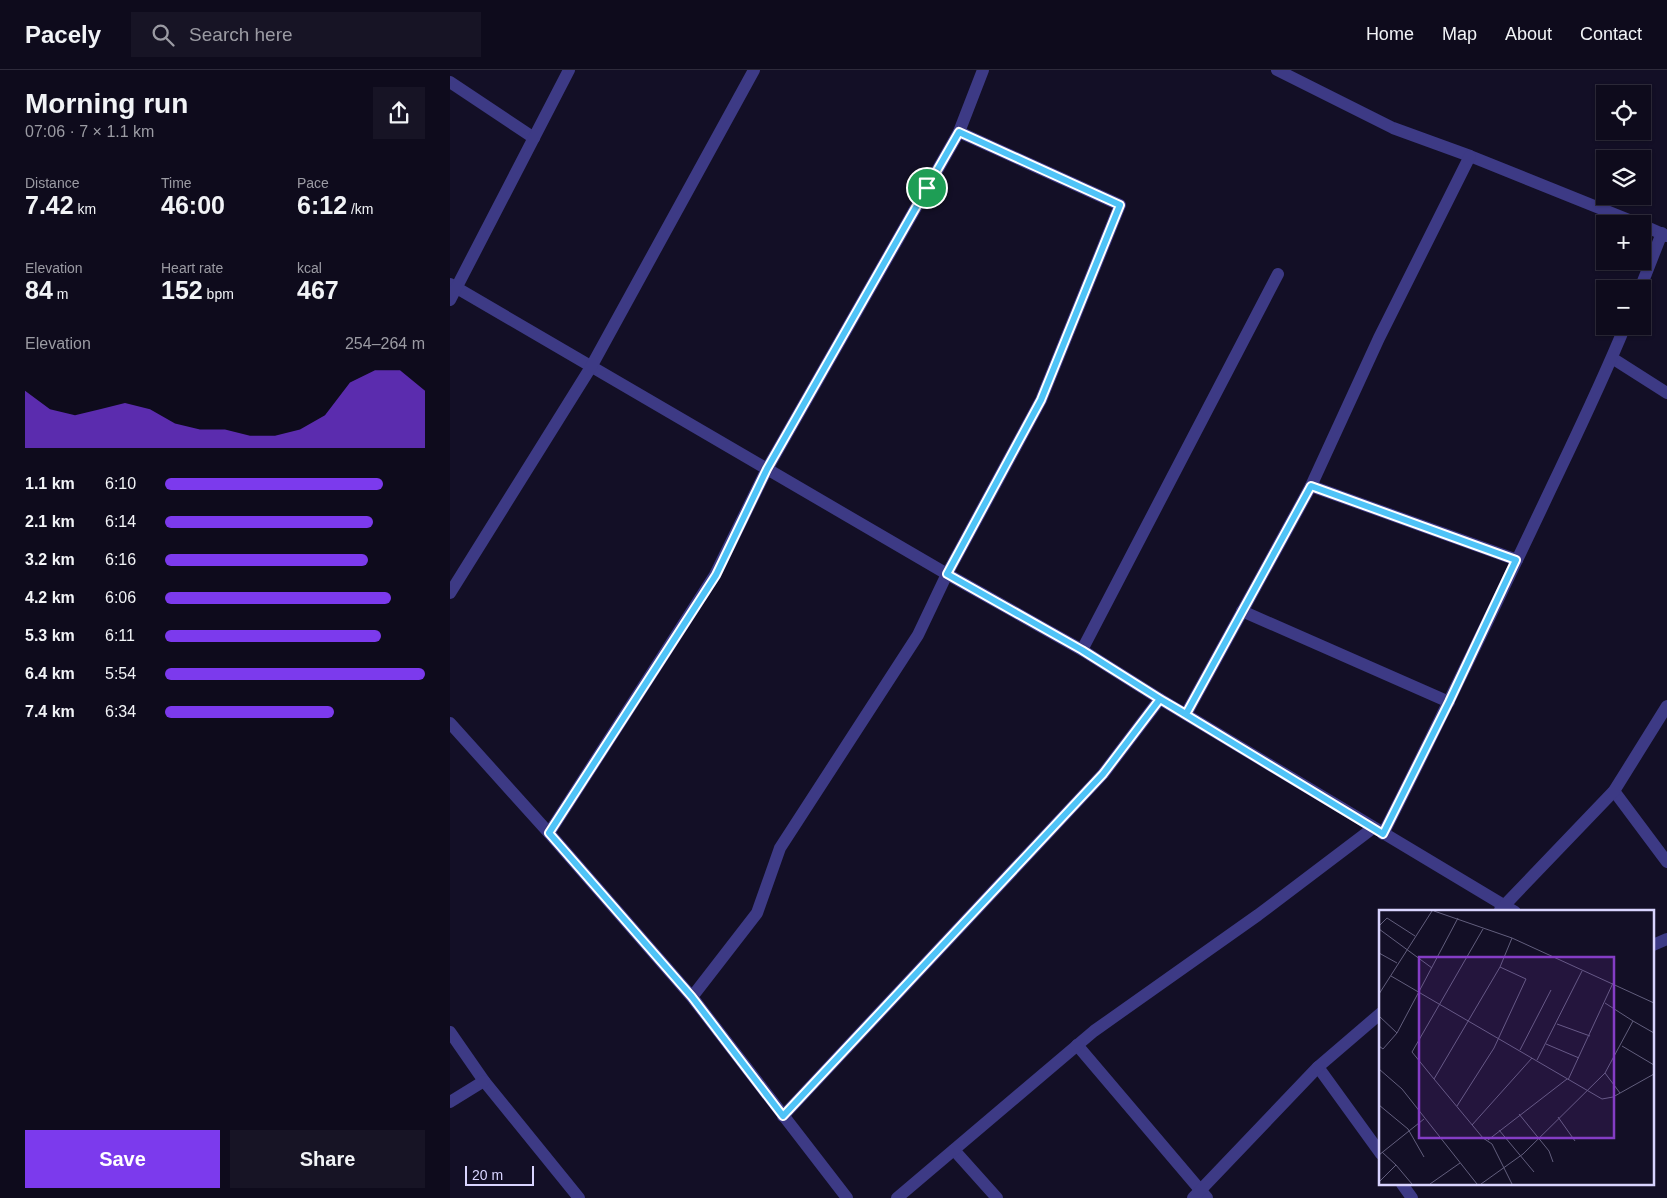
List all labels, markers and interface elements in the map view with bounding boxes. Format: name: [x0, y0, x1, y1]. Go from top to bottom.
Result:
search box: [131, 12, 481, 57]
text: Pacely: [25, 21, 101, 48]
icon: search: [149, 21, 177, 49]
text: Search here: [189, 24, 293, 45]
text: Home: [1366, 24, 1414, 44]
text: Map: [1442, 24, 1477, 44]
text: About: [1505, 24, 1552, 44]
text: Contact: [1580, 24, 1642, 44]
map controls: [1596, 85, 1651, 335]
button: locate: [1596, 85, 1651, 140]
button: share: [373, 87, 425, 139]
text: Morning run: [25, 88, 188, 119]
text: 07:06 · 7 × 1.1 km: [25, 123, 154, 140]
button: layers: [1596, 150, 1651, 205]
pin: [906, 167, 948, 209]
icon: arrive: [913, 174, 941, 202]
text: Distance: [25, 175, 79, 191]
text: Time: [161, 175, 192, 191]
text: Pace: [297, 175, 329, 191]
text: 7.42: [25, 191, 74, 219]
text: 46:00: [161, 191, 225, 219]
text: 6:12: [297, 191, 347, 219]
text: km: [74, 201, 96, 217]
text: /km: [347, 201, 374, 217]
button: +: [1596, 215, 1651, 270]
text: Elevation: [25, 260, 83, 276]
text: Heart rate: [161, 260, 223, 276]
text: kcal: [297, 260, 322, 276]
text: 84: [25, 276, 53, 304]
text: 152: [161, 276, 203, 304]
text: 467: [297, 276, 339, 304]
button: −: [1596, 280, 1651, 335]
text: m: [53, 286, 68, 302]
text: bpm: [203, 286, 234, 302]
text: Elevation: [25, 335, 91, 352]
text: 254–264 m: [345, 335, 425, 352]
text: 1.1 km: [25, 475, 75, 492]
text: 6:10: [105, 475, 136, 492]
text: 2.1 km: [25, 513, 75, 530]
text: 6:14: [105, 513, 136, 530]
text: 3.2 km: [25, 551, 75, 568]
text: 6:16: [105, 551, 136, 568]
text: 4.2 km: [25, 589, 75, 606]
text: 6:06: [105, 589, 136, 606]
text: 5.3 km: [25, 627, 75, 644]
text: 6:11: [105, 627, 135, 644]
text: 6.4 km: [25, 665, 75, 682]
text: 5:54: [105, 665, 136, 682]
text: 7.4 km: [25, 703, 75, 720]
text: 6:34: [105, 703, 136, 720]
inset map: [1379, 910, 1654, 1186]
button: Save: [25, 1130, 220, 1188]
button: Share: [230, 1130, 425, 1188]
scale bar: [465, 1163, 534, 1186]
text: 20 m: [472, 1167, 503, 1183]

